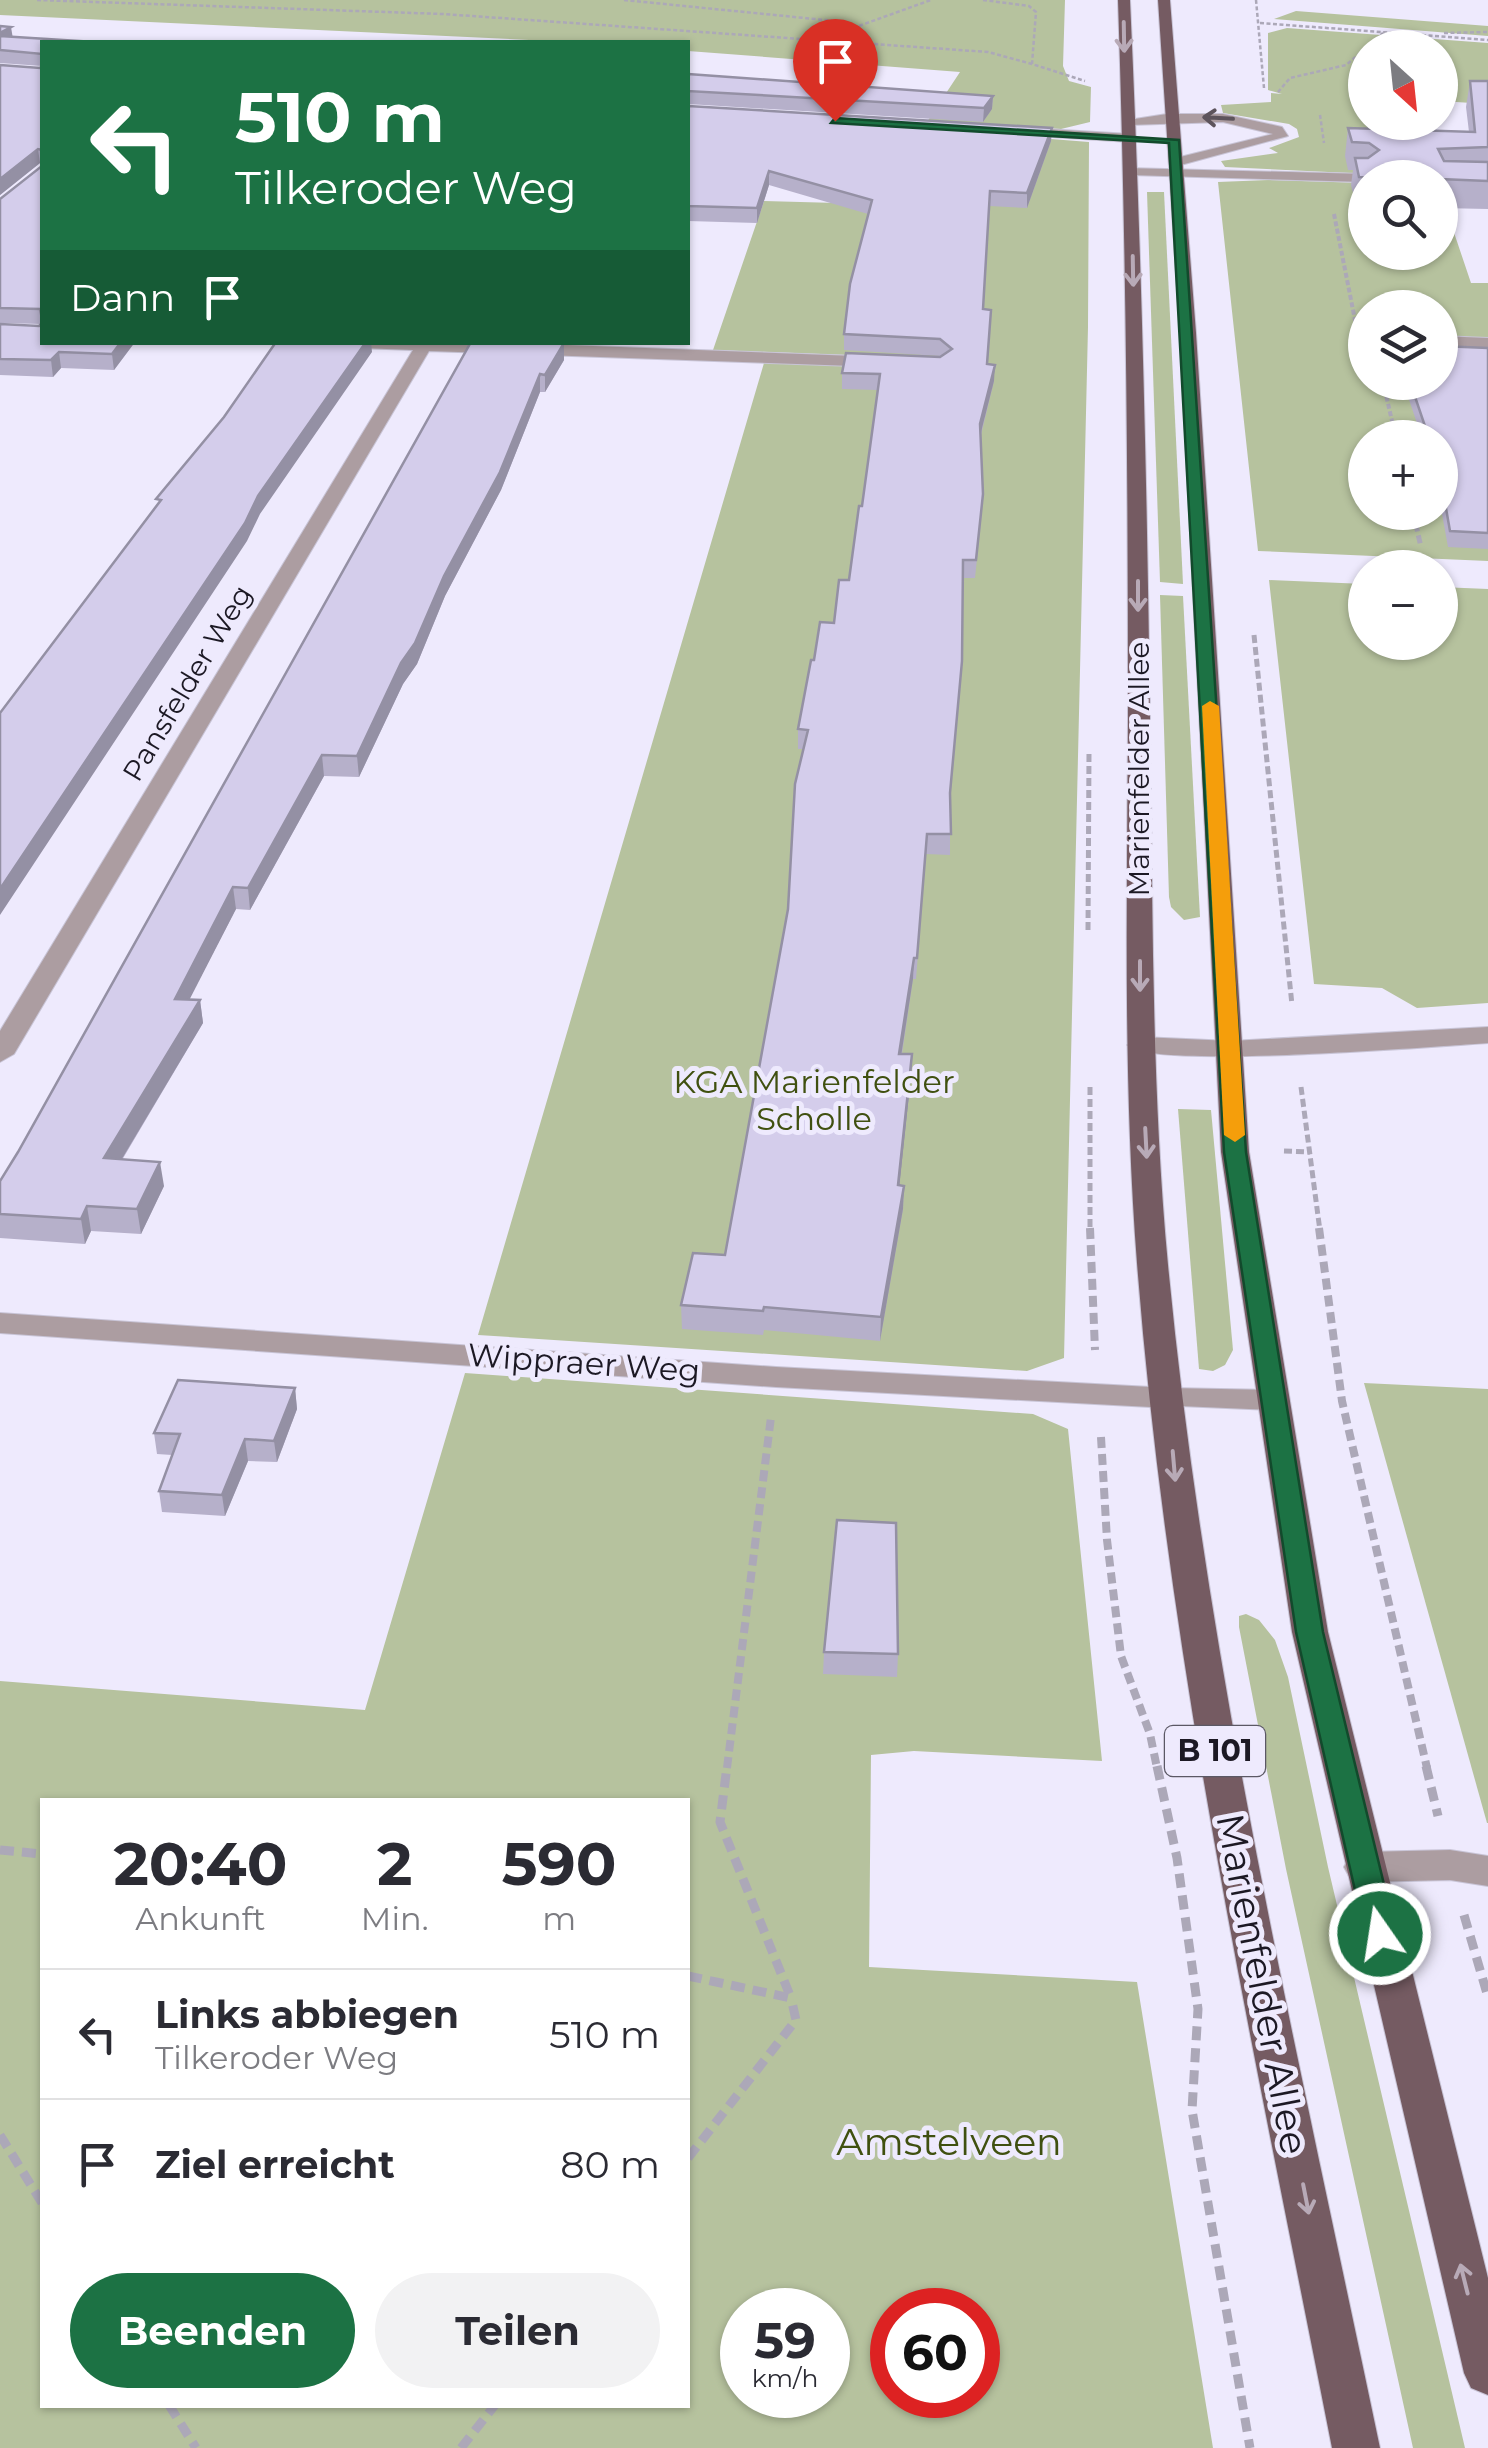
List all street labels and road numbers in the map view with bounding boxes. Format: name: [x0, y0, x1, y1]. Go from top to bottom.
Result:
street label: Pansfelder Weg: [115, 579, 259, 787]
street label: Marienfelder Allee: [1122, 642, 1156, 896]
street label: Wippraer Weg: [466, 1335, 702, 1390]
road number: B 101: [1165, 1726, 1265, 1776]
street label: Marienfelder Allee: [1206, 1810, 1319, 2158]

